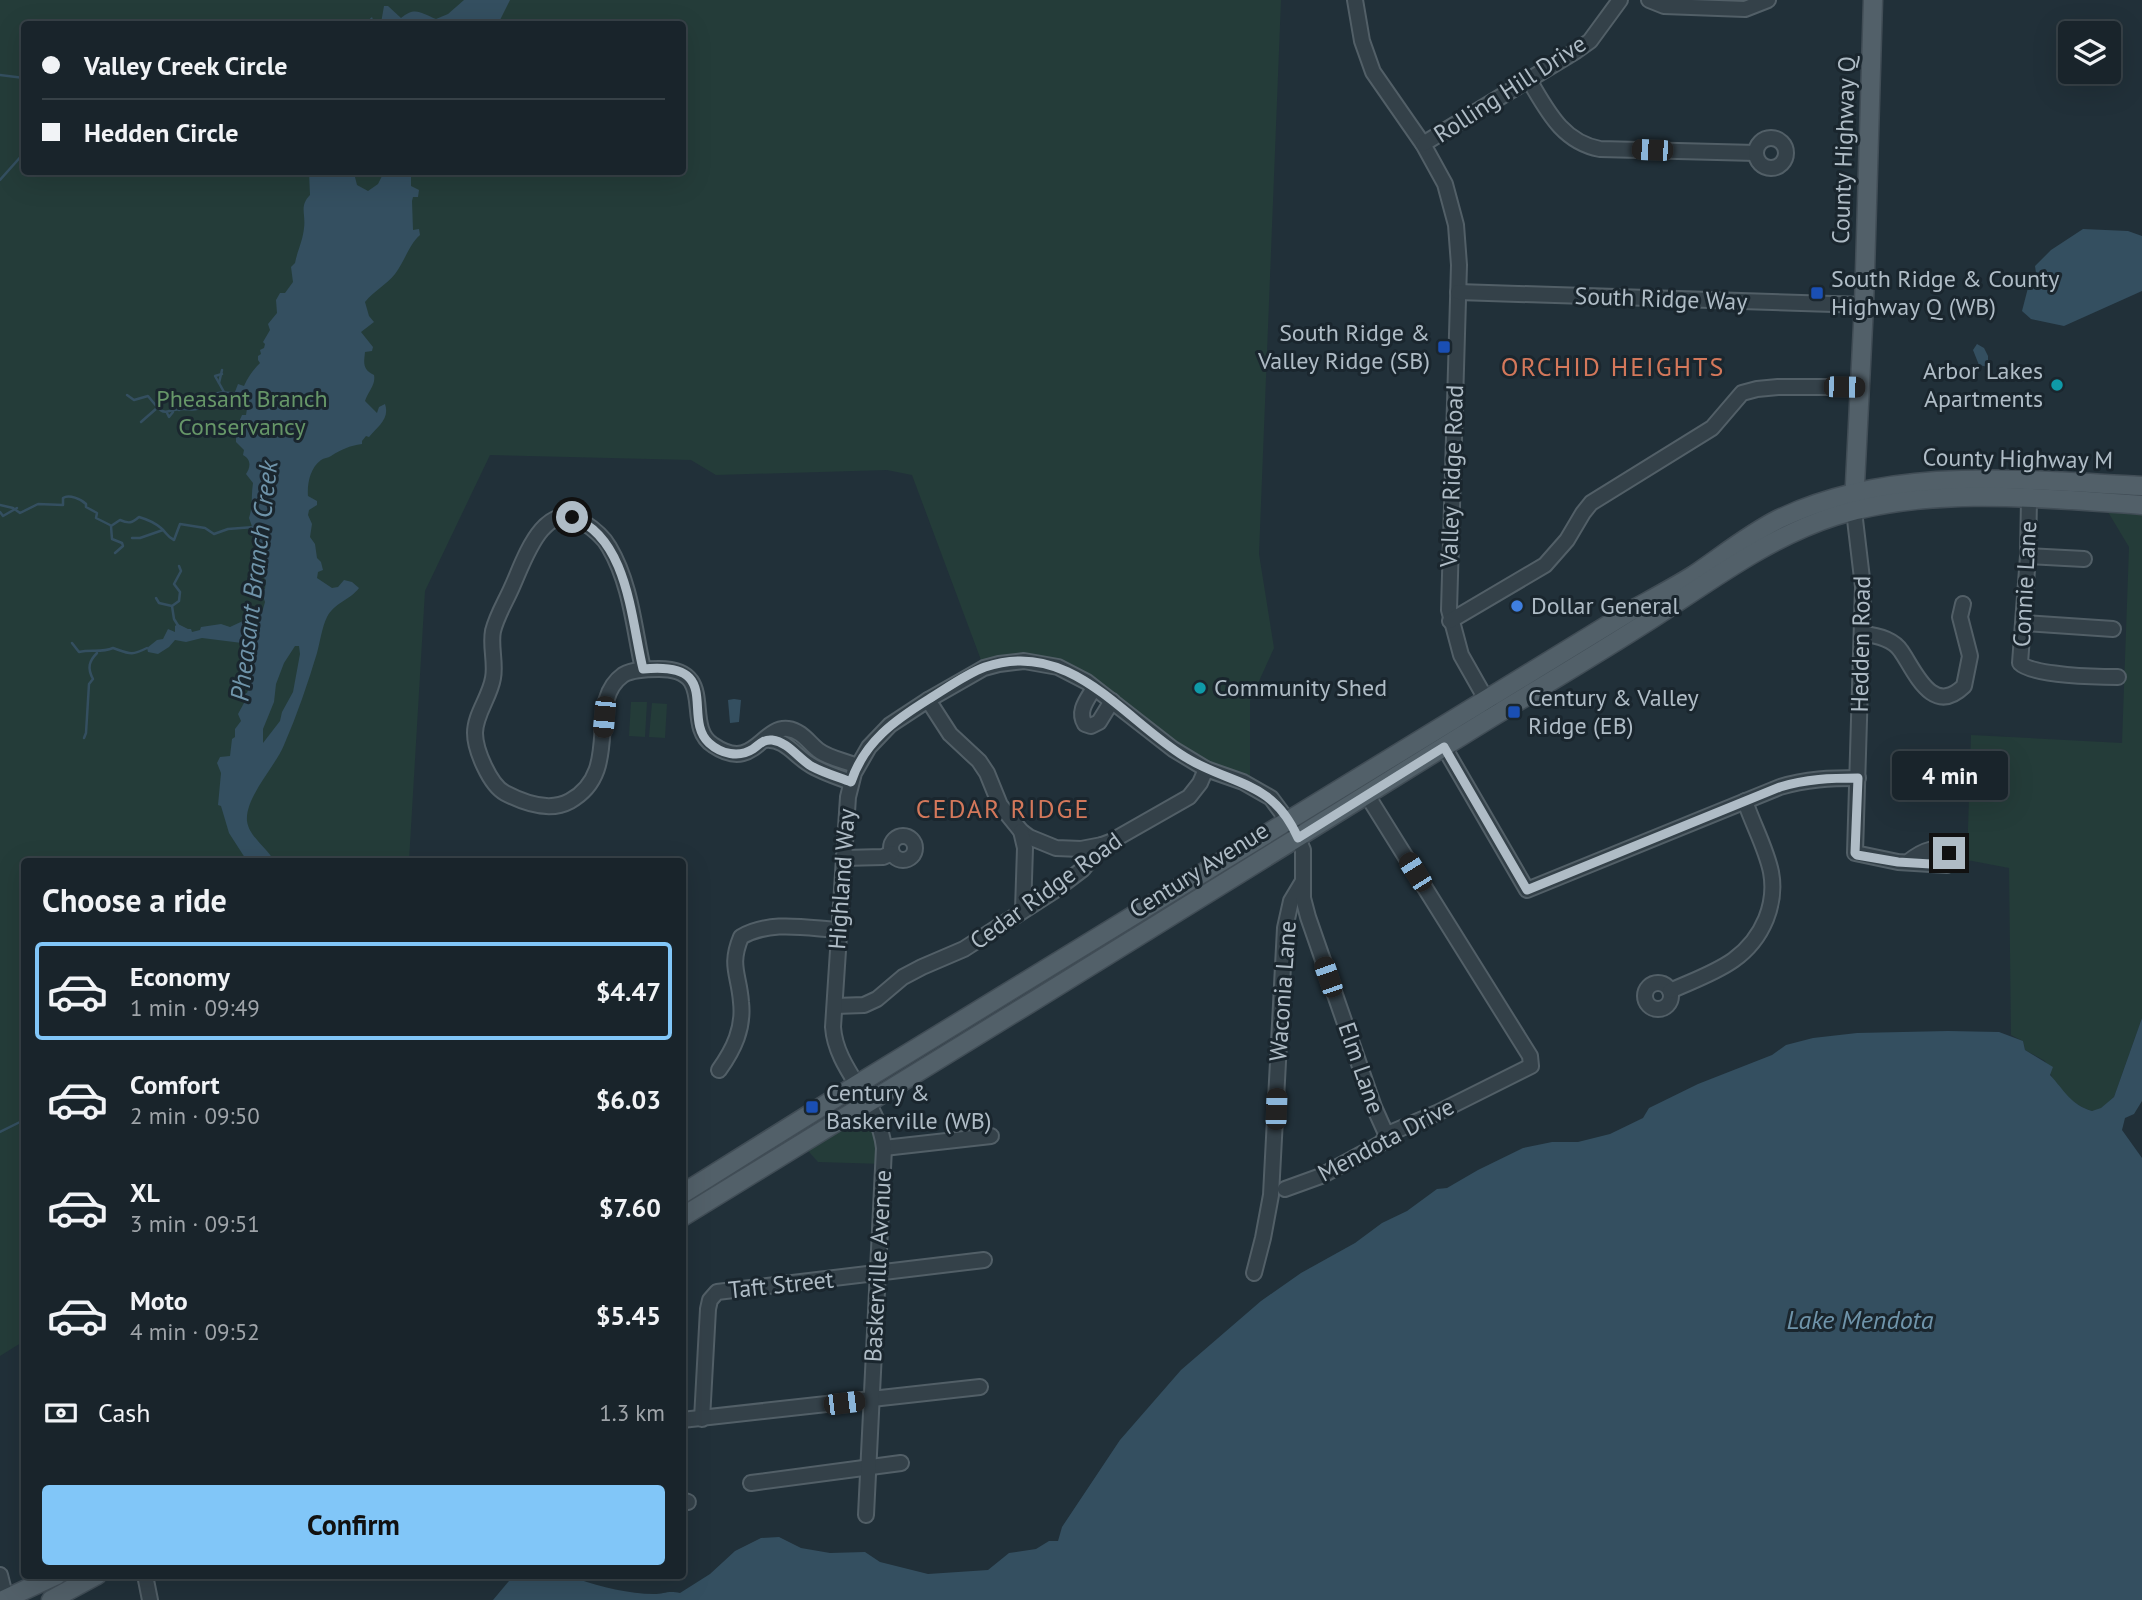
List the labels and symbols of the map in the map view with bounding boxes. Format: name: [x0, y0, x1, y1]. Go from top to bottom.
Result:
street label: Rolling Hill Drive: [1428, 28, 1592, 149]
street label: County Highway Q: [1825, 55, 1862, 244]
car: [1631, 139, 1674, 161]
place label: South Ridge & County Highway Q (WB): [1831, 263, 2059, 322]
street label: South Ridge Way: [1574, 280, 1748, 317]
marker: South Ridge & County Highway Q (WB): [1809, 285, 1825, 301]
place label: South Ridge & Valley Ridge (SB): [1257, 317, 1430, 376]
marker: South Ridge & Valley Ridge (SB): [1436, 339, 1452, 355]
district label: ORCHID HEIGHTS: [1501, 350, 1725, 383]
place label: Arbor Lakes Apartments: [1923, 355, 2043, 414]
car: [1823, 376, 1866, 398]
marker: Arbor Lakes Apartments: [2049, 377, 2065, 393]
park label: Pheasant Branch Conservancy: [156, 383, 328, 442]
street label: Valley Ridge Road: [1433, 384, 1470, 569]
street label: County Highway M: [1923, 441, 2114, 476]
water label: Pheasant Branch Creek: [222, 457, 285, 703]
route start: [556, 501, 588, 533]
street label: Connie Lane: [2006, 520, 2043, 648]
street label: Hedden Road: [1844, 575, 1877, 713]
place label: Dollar General: [1531, 590, 1679, 621]
marker: Dollar General: [1509, 598, 1525, 614]
place label: Community Shed: [1214, 672, 1387, 703]
marker: Community Shed: [1192, 680, 1208, 696]
place label: Century & Valley Ridge (EB): [1528, 682, 1699, 741]
car: [592, 695, 617, 739]
marker: Century & Valley Ridge (EB): [1506, 704, 1522, 720]
callout: 4 min: [1891, 752, 2007, 800]
district label: CEDAR RIDGE: [916, 792, 1090, 825]
street label: Highland Way: [821, 807, 862, 951]
street label: Century Avenue: [1123, 814, 1274, 925]
street label: Cedar Ridge Road: [964, 825, 1128, 956]
route end: [1933, 837, 1965, 869]
car: [1395, 849, 1436, 895]
street label: Waconia Lane: [1262, 920, 1303, 1062]
car: [1312, 954, 1345, 1000]
street label: Elm Lane: [1331, 1018, 1392, 1118]
place label: Century & Baskerville (WB): [826, 1077, 992, 1136]
car: [1265, 1088, 1288, 1130]
street label: Mendota Drive: [1312, 1091, 1459, 1189]
marker: Century & Baskerville (WB): [804, 1099, 820, 1115]
street label: Baskerville Avenue: [857, 1169, 898, 1363]
street label: Taft Street: [727, 1264, 835, 1305]
water label: Lake Mendota: [1787, 1303, 1934, 1336]
car: [822, 1390, 867, 1416]

